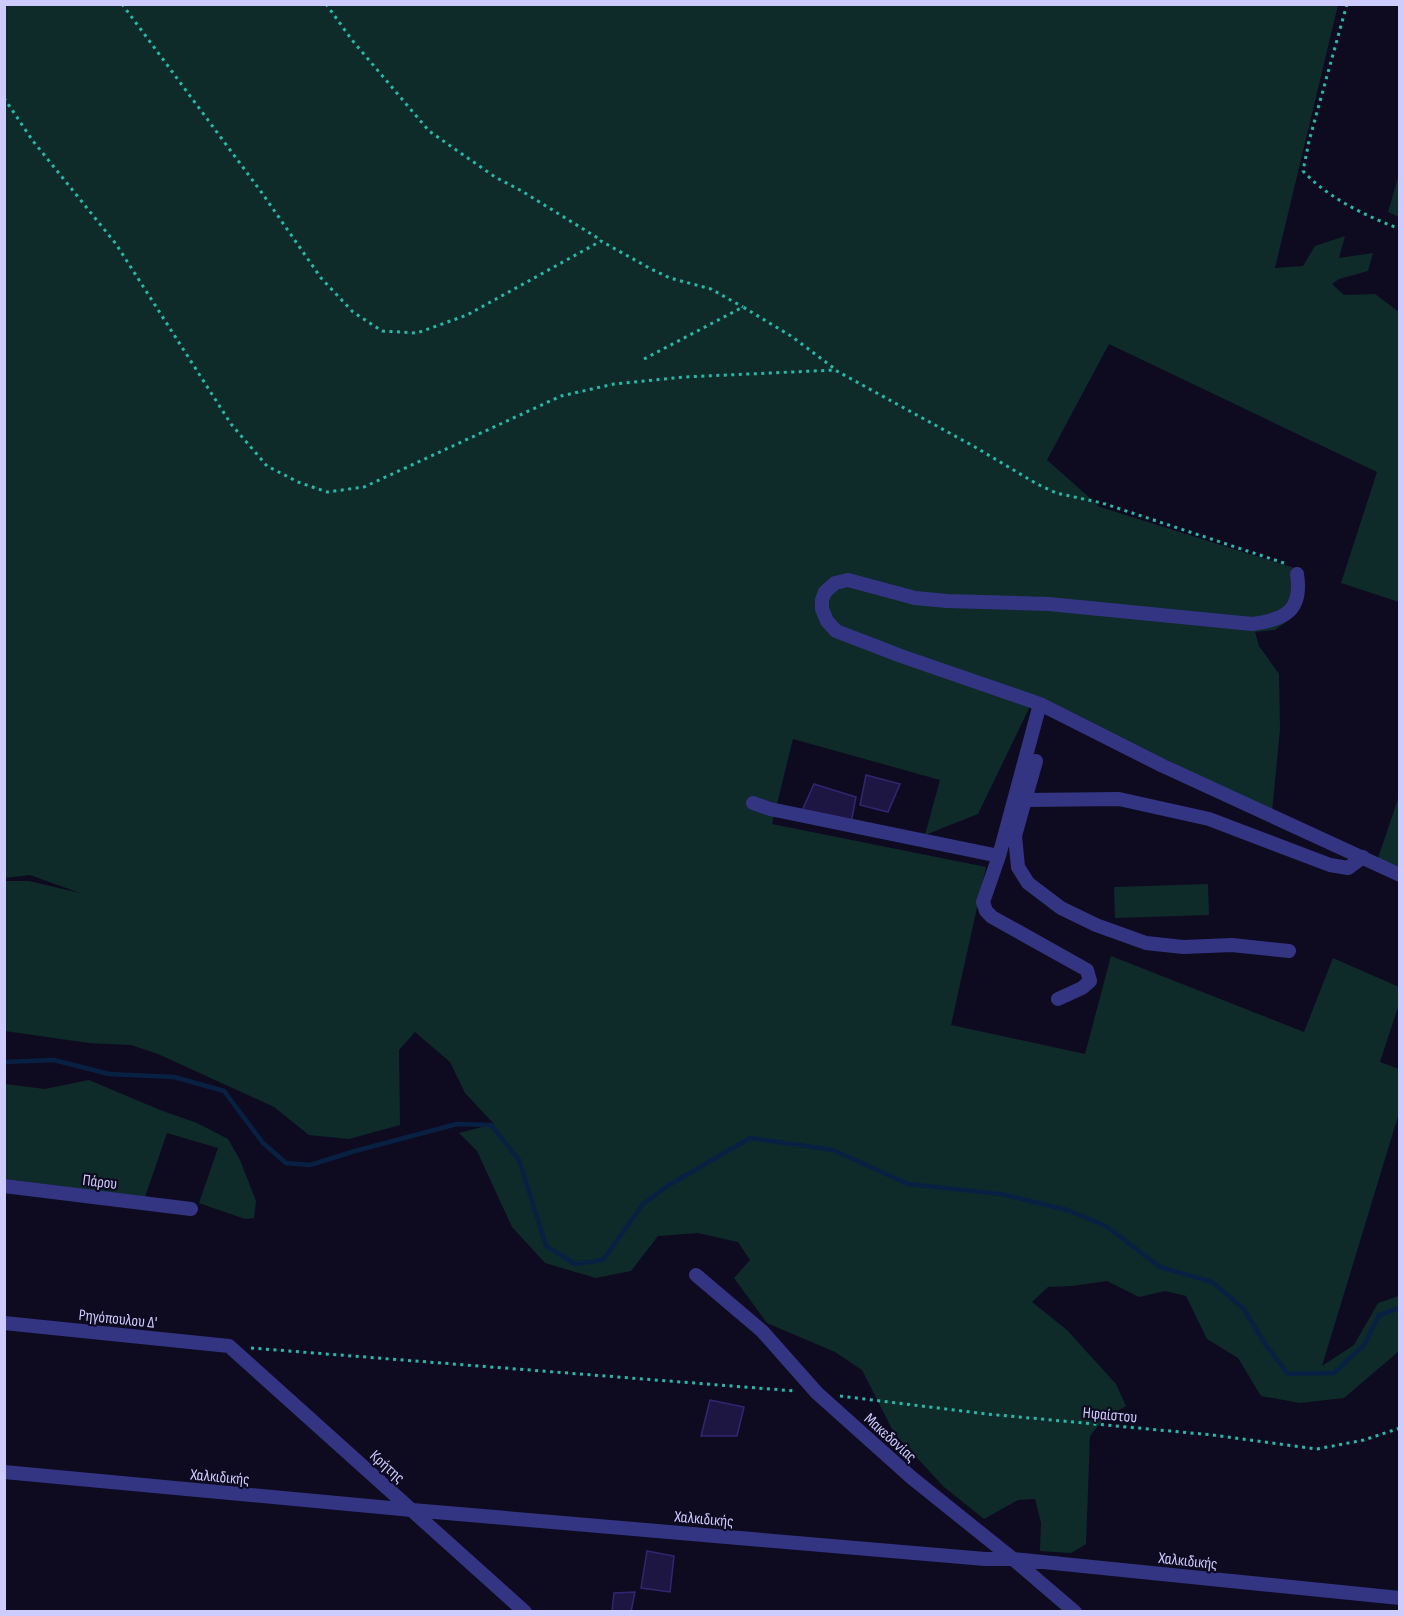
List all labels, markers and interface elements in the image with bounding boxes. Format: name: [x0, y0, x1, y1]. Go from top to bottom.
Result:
street label: Πάρου: [81, 1171, 118, 1194]
street label: Ρηγόπουλου Δ': [78, 1306, 158, 1333]
street label: Ηφαίστου: [1082, 1404, 1138, 1427]
street label: Μακεδονίας: [860, 1410, 920, 1467]
street label: Κρήτης: [366, 1447, 408, 1488]
street label: Χαλκιδικής: [189, 1465, 250, 1490]
street label: Χαλκιδικής: [673, 1507, 734, 1532]
street label: Χαλκιδικής: [1156, 1549, 1218, 1574]

